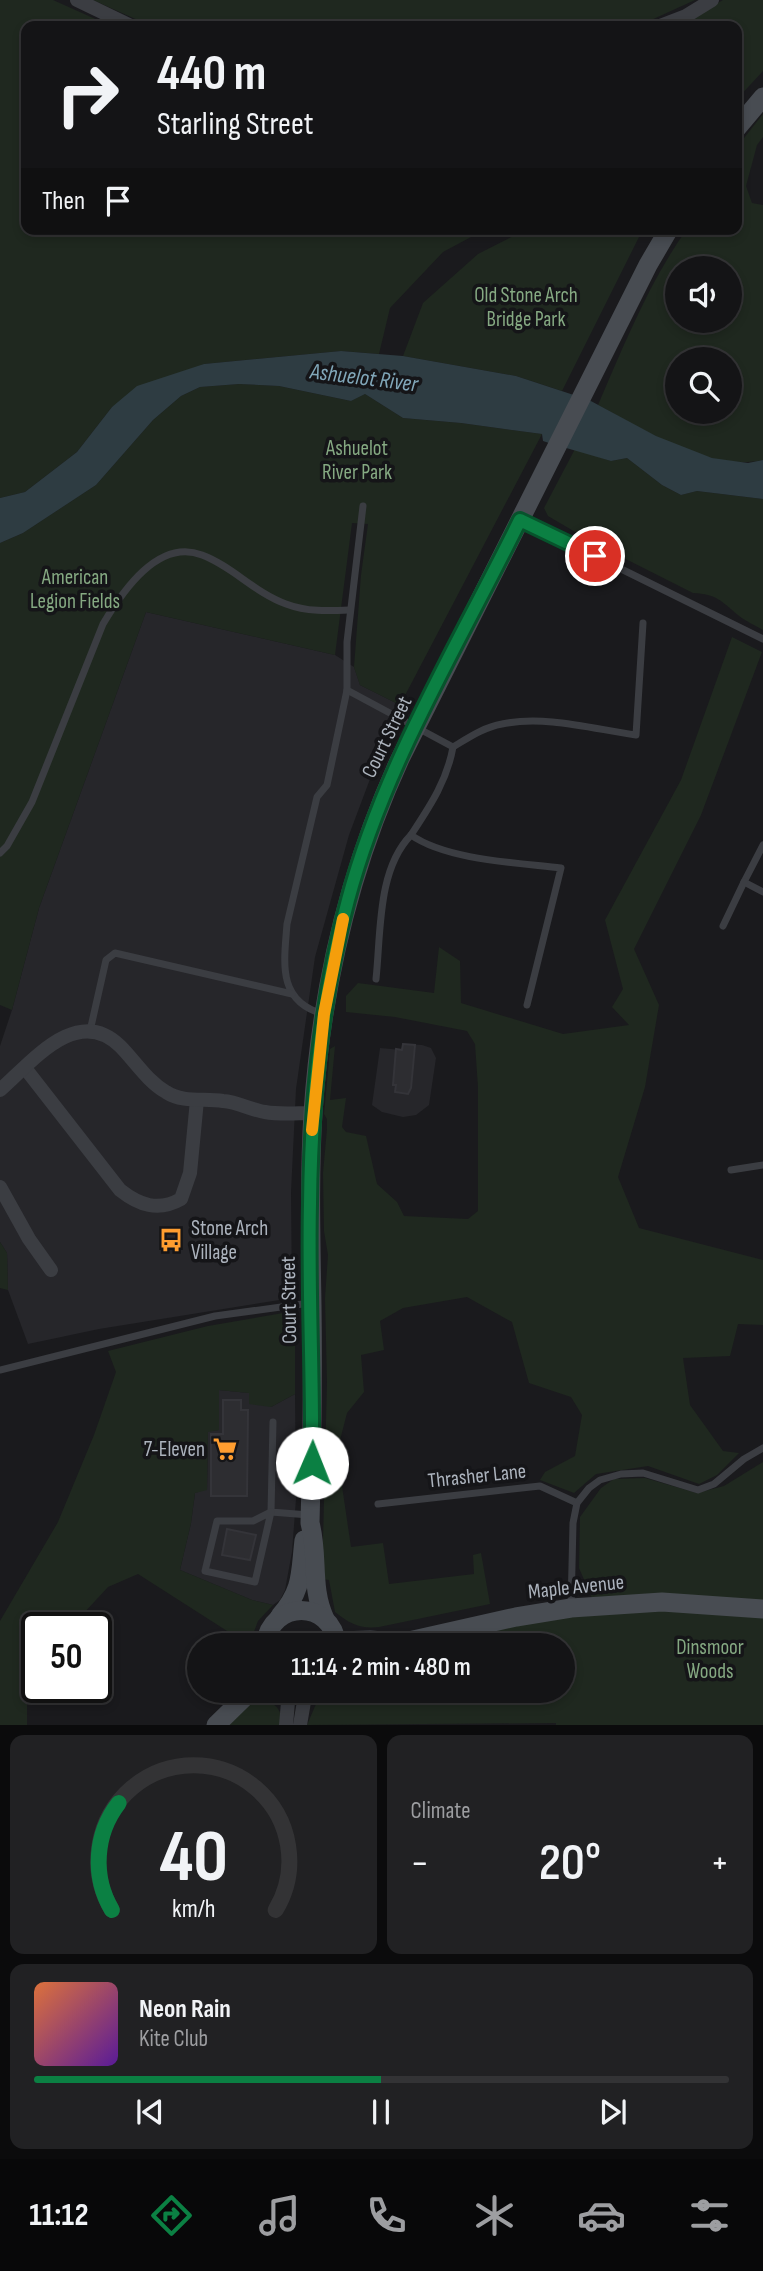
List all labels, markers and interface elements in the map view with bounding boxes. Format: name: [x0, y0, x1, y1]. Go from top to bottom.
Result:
text: 440 m: [157, 45, 266, 104]
icon: right: [42, 49, 133, 140]
text: Starling Street: [157, 105, 313, 144]
icon: arrive: [99, 182, 137, 220]
text: Then: [42, 186, 85, 217]
map controls: [665, 256, 742, 424]
button: sound: [665, 256, 742, 333]
park label: Old Stone Arch Bridge Park: [474, 283, 578, 332]
button: search: [665, 347, 742, 424]
water label: Ashuelot River: [308, 357, 421, 399]
park label: Ashuelot River Park: [322, 436, 392, 485]
pin: [565, 526, 625, 586]
icon: arrive: [576, 537, 614, 575]
park label: American Legion Fields: [30, 565, 120, 614]
street label: Court Street: [357, 692, 417, 782]
place label: Stone Arch Village: [191, 1216, 268, 1265]
bus stop icon: Stone Arch Village: [157, 1226, 185, 1254]
street label: Court Street: [276, 1256, 302, 1344]
position arrow: [275, 1426, 349, 1500]
supermarket icon: 7-Eleven: [211, 1435, 239, 1463]
place label: 7-Eleven: [144, 1437, 205, 1462]
street label: Thrasher Lane: [427, 1458, 527, 1494]
street label: Maple Avenue: [527, 1570, 625, 1604]
speed limit sign: 50: [21, 1612, 112, 1703]
park label: Dinsmoor Woods: [676, 1635, 744, 1684]
text: 11:14 · 2 min · 480 m: [291, 1652, 471, 1683]
text: Climate: [411, 1797, 470, 1825]
text: 40: [159, 1815, 228, 1903]
text: 20°: [539, 1832, 601, 1895]
text: −: [411, 1841, 429, 1886]
text: +: [710, 1841, 729, 1886]
text: km/h: [172, 1894, 215, 1925]
text: Neon Rain: [139, 1994, 231, 2025]
text: Kite Club: [139, 2025, 208, 2053]
icon: previous: [131, 2093, 169, 2131]
icon: pause: [362, 2093, 400, 2131]
icon: next: [594, 2093, 632, 2131]
icon: directions: [147, 2191, 196, 2240]
icon: music: [255, 2191, 304, 2240]
icon: phone: [362, 2191, 411, 2240]
icon: climate: [470, 2191, 519, 2240]
icon: car: [577, 2191, 626, 2240]
icon: filters: [685, 2191, 734, 2240]
text: 11:12: [29, 2196, 88, 2235]

